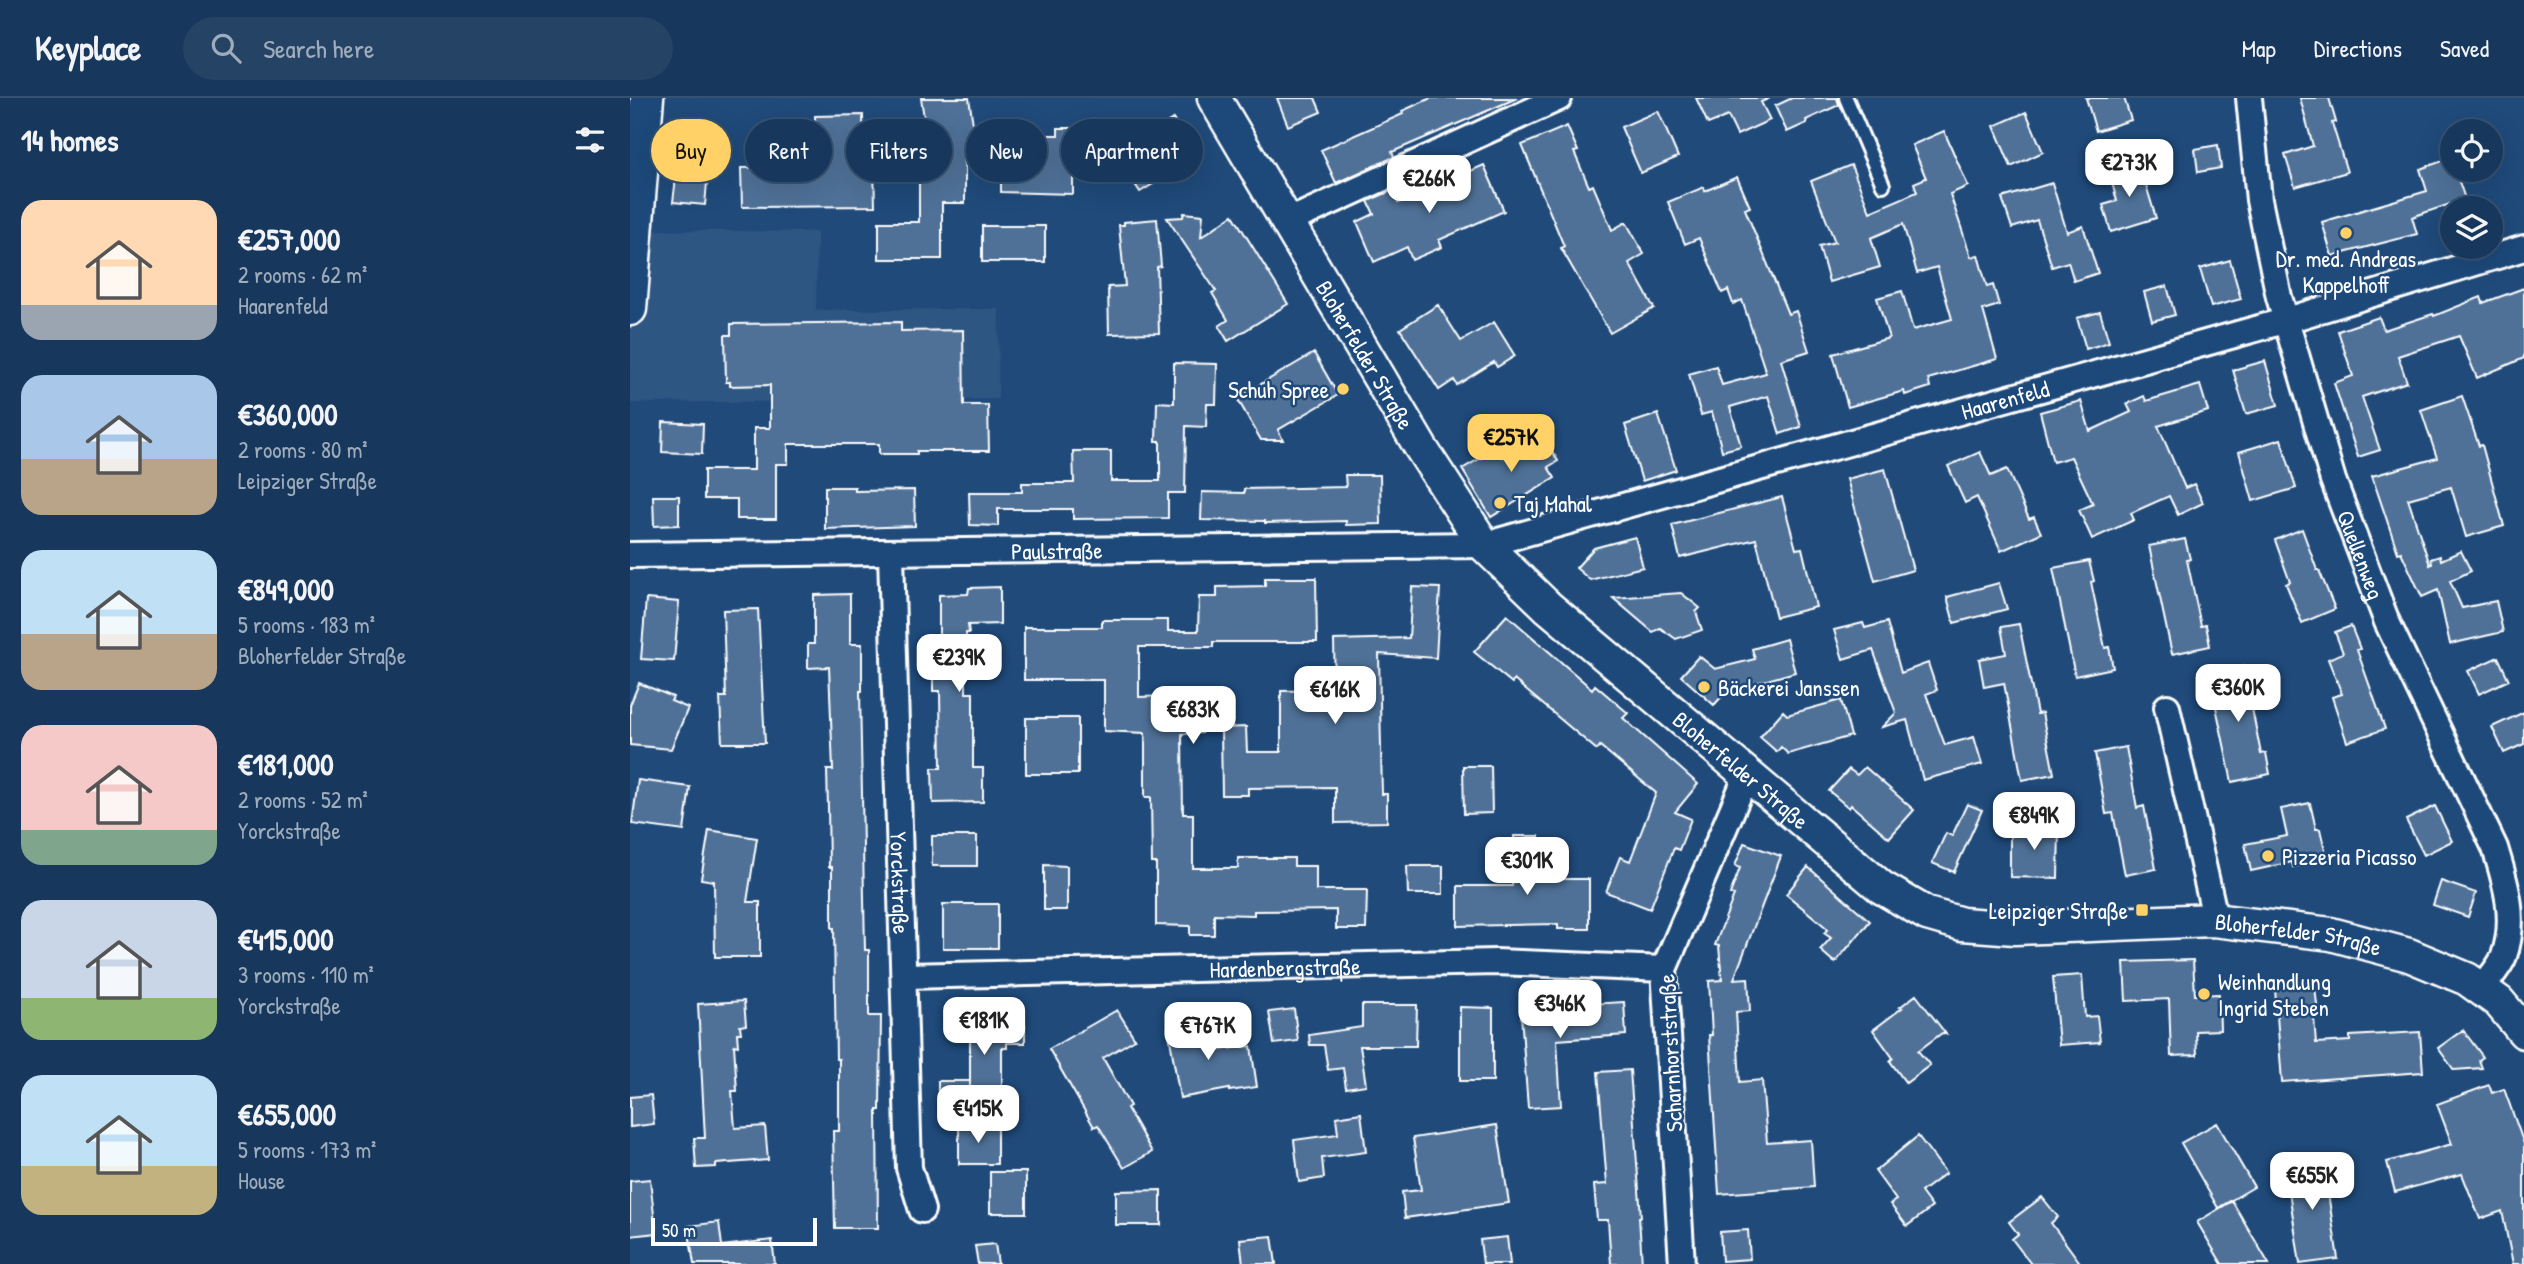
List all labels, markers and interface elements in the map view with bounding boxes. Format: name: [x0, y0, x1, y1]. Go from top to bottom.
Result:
search box: [183, 17, 673, 80]
text: Keyplace: [35, 26, 141, 70]
icon: search: [207, 29, 245, 67]
text: Search here: [263, 31, 374, 66]
text: Map: [2242, 32, 2276, 64]
text: Directions: [2314, 32, 2402, 64]
text: Saved: [2440, 32, 2489, 64]
chip: Buy: [651, 119, 731, 182]
chip: Rent: [745, 119, 832, 182]
chip: Filters: [846, 119, 952, 182]
chip: New: [966, 119, 1047, 182]
chip: Apartment: [1061, 119, 1203, 182]
map controls: [2440, 119, 2503, 259]
button: locate: [2440, 119, 2503, 182]
text: 14 homes: [21, 120, 119, 160]
icon: filters: [571, 121, 609, 159]
pin: €273K: [2080, 140, 2178, 199]
text: €273K: [2101, 146, 2157, 177]
pin: €266K: [1380, 156, 1478, 215]
text: €266K: [1403, 162, 1455, 193]
button: layers: [2440, 196, 2503, 259]
text: €257,000: [238, 219, 340, 259]
marker: Dr. med. Andreas Kappelhoff: [2338, 225, 2354, 241]
icon: home: [77, 228, 161, 312]
place label: Dr. med. Andreas Kappelhoff: [2276, 243, 2416, 300]
text: 2 rooms · 62 m²: [238, 259, 367, 290]
street label: Bloherfelder Straße: [1310, 274, 1422, 435]
text: Haarenfeld: [238, 290, 328, 321]
street label: Haarenfeld: [1957, 372, 2052, 426]
place label: Schuh Spree: [1228, 374, 1329, 405]
marker: Schuh Spree: [1335, 381, 1351, 397]
text: €360,000: [238, 394, 338, 434]
icon: home: [77, 403, 161, 487]
pin: €257K: [1462, 414, 1560, 474]
text: €257K: [1484, 421, 1538, 452]
text: 2 rooms · 80 m²: [238, 434, 368, 465]
text: Leipziger Straße: [238, 465, 377, 496]
place label: Taj Mahal: [1514, 488, 1593, 519]
marker: Taj Mahal: [1492, 495, 1508, 511]
street label: Quellenweg: [2330, 506, 2392, 603]
street label: Paulstraße: [1011, 534, 1103, 566]
text: €849,000: [238, 569, 334, 609]
icon: home: [77, 578, 161, 662]
text: 5 rooms · 183 m²: [238, 609, 375, 640]
pin: €239K: [910, 634, 1008, 694]
text: Bloherfelder Straße: [238, 640, 406, 671]
text: €239K: [933, 641, 985, 672]
pin: €360K: [2189, 664, 2287, 724]
pin: €616K: [1286, 666, 1384, 726]
text: €360K: [2212, 671, 2264, 702]
place label: Bäckerei Janssen: [1718, 672, 1860, 703]
text: €616K: [1310, 673, 1360, 704]
marker: Bäckerei Janssen: [1696, 679, 1712, 695]
pin: €683K: [1144, 686, 1242, 746]
text: €683K: [1167, 693, 1219, 724]
street label: Bloherfelder Straße: [1667, 704, 1816, 836]
text: €181,000: [238, 744, 334, 784]
icon: home: [77, 753, 161, 837]
text: 2 rooms · 52 m²: [238, 784, 368, 815]
pin: €849K: [1985, 792, 2083, 852]
text: €849K: [2009, 799, 2059, 830]
text: Yorckstraße: [238, 815, 341, 846]
street label: Yorckstraße: [884, 831, 918, 935]
pin: €301K: [1478, 838, 1576, 897]
place label: Pizzeria Picasso: [2282, 841, 2417, 872]
text: €301K: [1501, 844, 1553, 875]
marker: Pizzeria Picasso: [2260, 848, 2276, 864]
place label: Leipziger Straße: [1989, 895, 2128, 926]
marker: Leipziger Straße: [2134, 902, 2150, 918]
street label: Bloherfelder Straße: [2213, 905, 2385, 962]
text: €415,000: [238, 919, 334, 959]
icon: home: [77, 928, 161, 1012]
street label: Hardenbergstraße: [1209, 950, 1361, 984]
text: 3 rooms · 110 m²: [238, 959, 374, 990]
place label: Weinhandlung Ingrid Steben: [2218, 966, 2331, 1023]
street label: Scharnhorststraße: [1650, 973, 1690, 1133]
pin: €346K: [1511, 981, 1609, 1040]
marker: Weinhandlung Ingrid Steben: [2196, 986, 2212, 1002]
text: €346K: [1534, 987, 1586, 1018]
text: Yorckstraße: [238, 990, 341, 1021]
pin: €181K: [935, 998, 1033, 1057]
pin: €767K: [1159, 1002, 1257, 1062]
text: €181K: [959, 1004, 1009, 1035]
text: €767K: [1180, 1009, 1236, 1040]
pin: €415K: [929, 1086, 1027, 1145]
text: €415K: [953, 1092, 1003, 1123]
text: €655,000: [238, 1094, 336, 1134]
icon: home: [77, 1103, 161, 1187]
text: 5 rooms · 173 m²: [238, 1134, 376, 1165]
pin: €655K: [2263, 1152, 2361, 1212]
text: €655K: [2286, 1159, 2338, 1190]
text: House: [238, 1165, 285, 1196]
scale bar: [651, 1215, 817, 1247]
text: 50 m: [662, 1217, 696, 1243]

